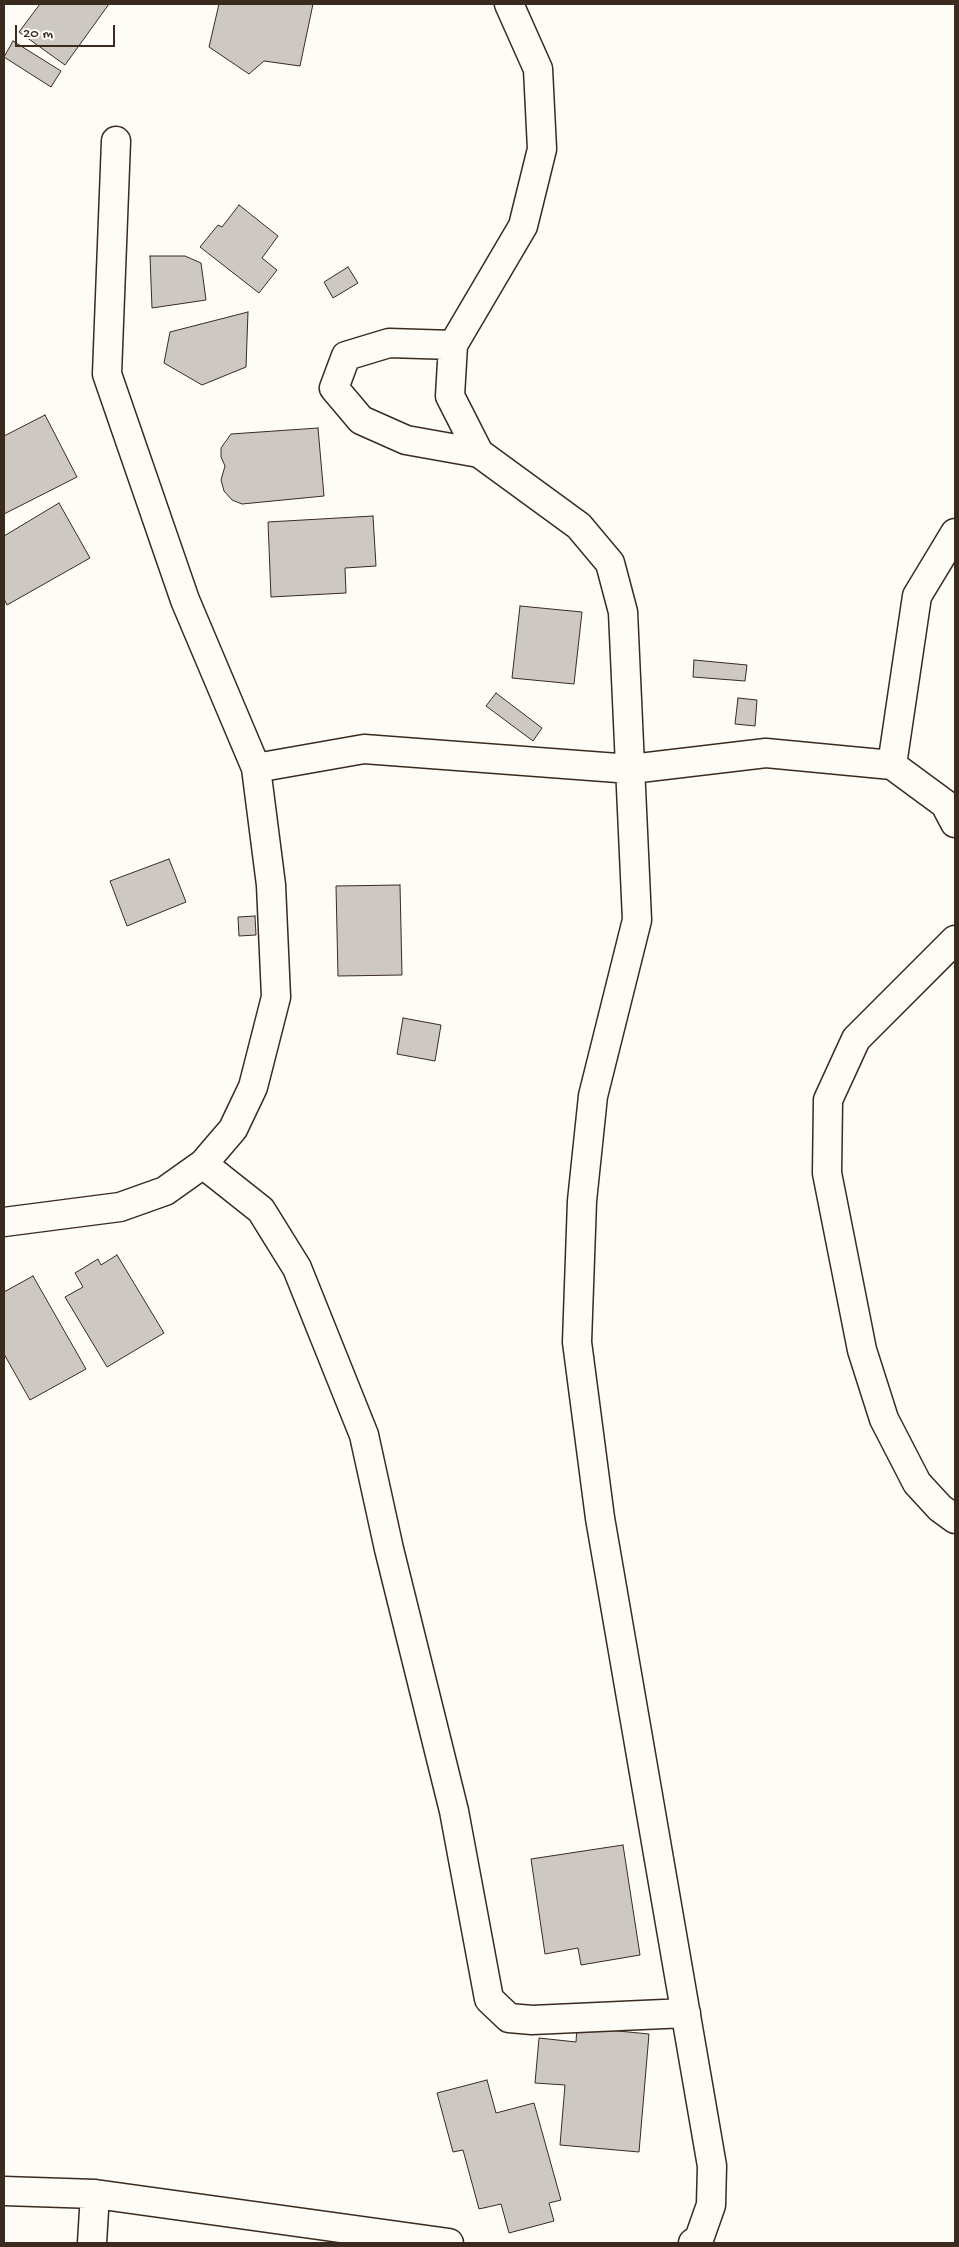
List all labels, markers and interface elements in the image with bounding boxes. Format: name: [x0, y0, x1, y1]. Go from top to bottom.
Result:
scale bar: [18, 15, 118, 47]
text: 20 m: [23, 25, 53, 43]

